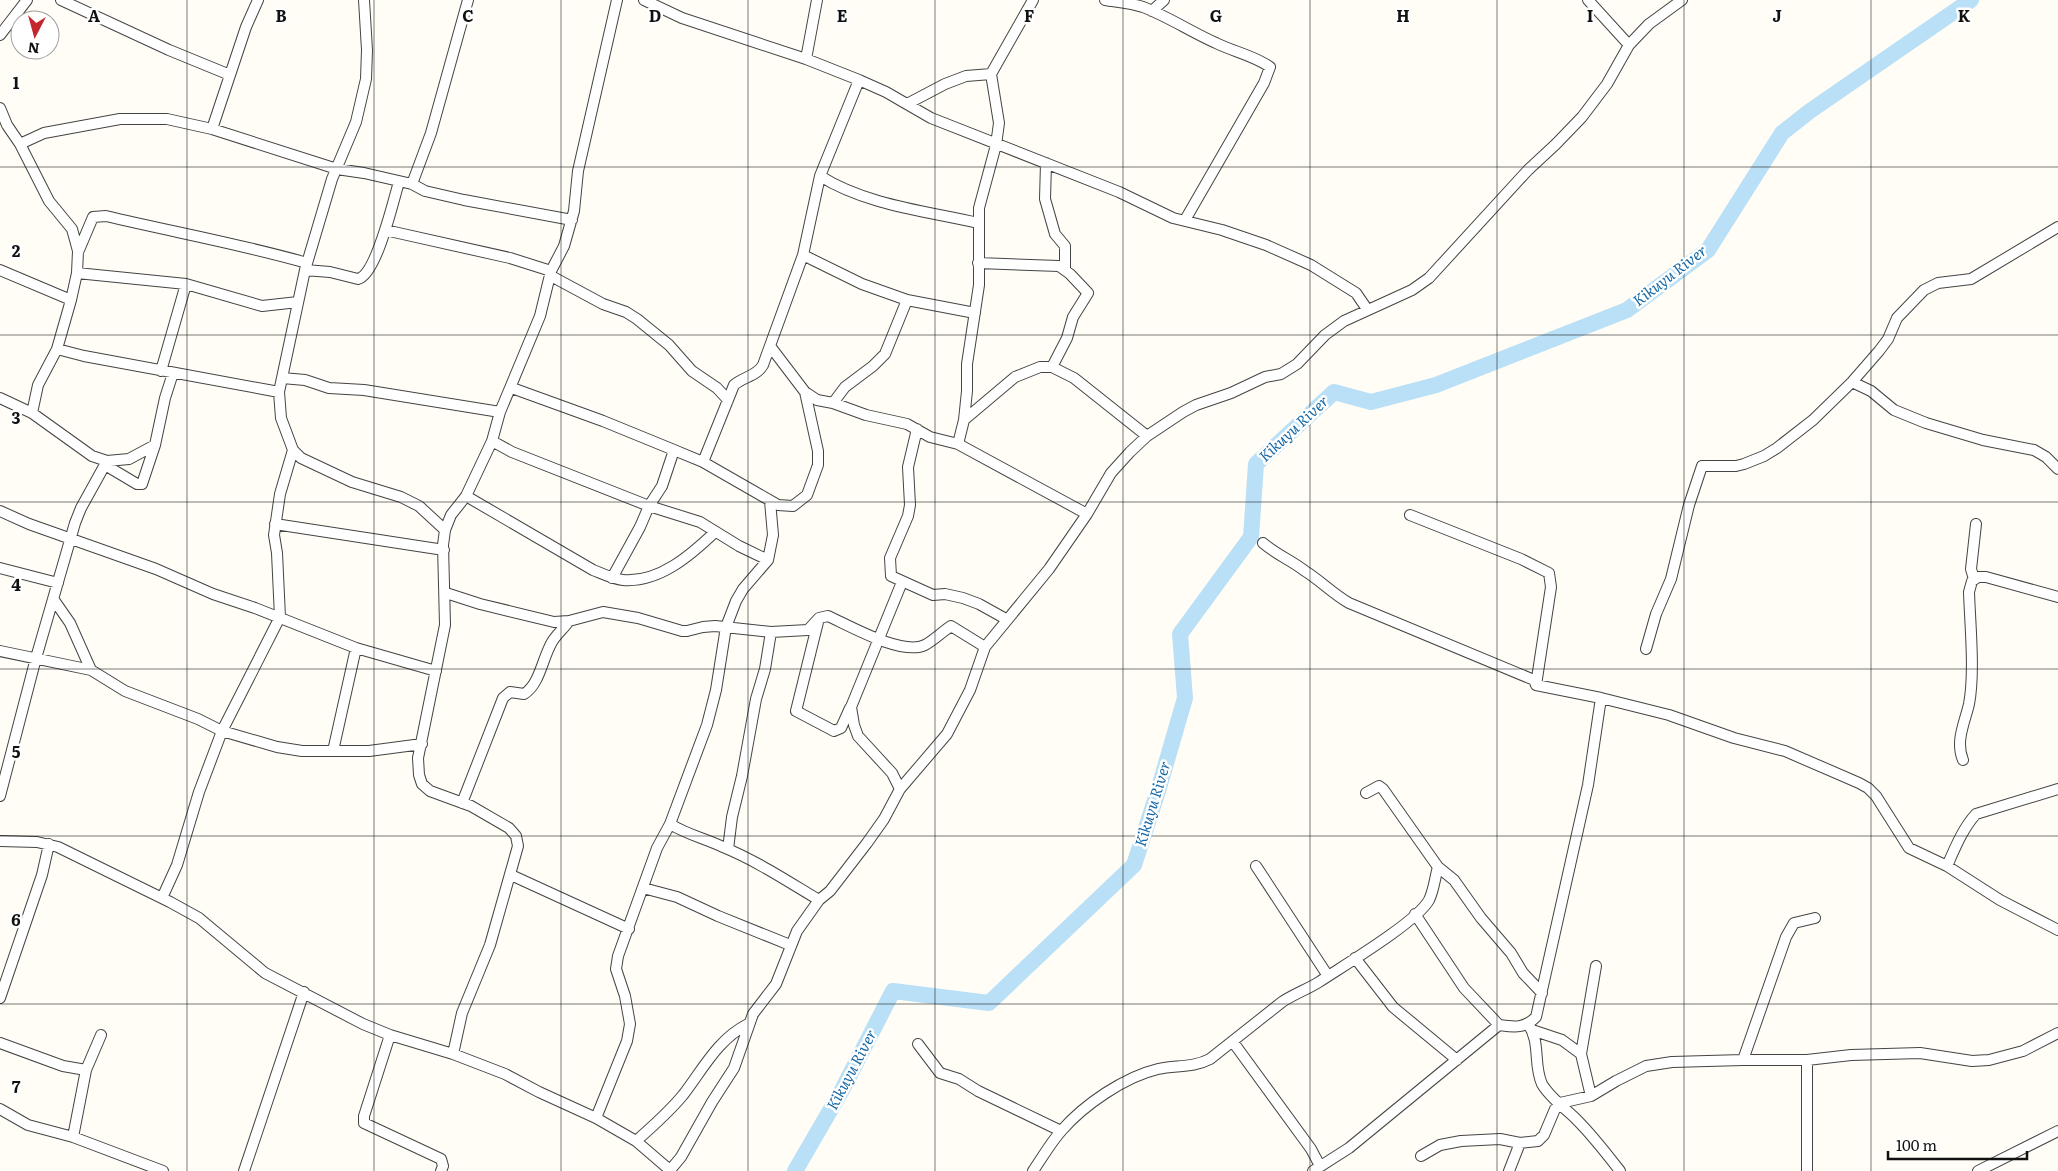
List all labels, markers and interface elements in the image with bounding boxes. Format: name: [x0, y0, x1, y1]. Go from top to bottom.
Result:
text: A: [88, 3, 100, 27]
text: B: [275, 3, 287, 27]
text: C: [462, 3, 474, 27]
text: D: [649, 3, 661, 27]
text: E: [837, 3, 848, 27]
text: F: [1024, 3, 1034, 27]
text: G: [1210, 3, 1222, 27]
text: H: [1396, 3, 1410, 27]
text: I: [1587, 3, 1593, 27]
text: J: [1772, 3, 1782, 27]
text: K: [1958, 3, 1971, 27]
north arrow: [10, 10, 60, 60]
text: N: [26, 38, 40, 59]
text: 1: [13, 70, 20, 94]
text: 2: [12, 238, 21, 262]
water label: Kikuyu River: [1627, 239, 1711, 311]
water label: Kikuyu River: [1253, 389, 1333, 466]
text: 3: [12, 405, 21, 429]
text: 4: [11, 572, 21, 596]
text: 5: [12, 739, 21, 763]
water label: Kikuyu River: [1128, 758, 1175, 849]
text: 6: [11, 907, 21, 931]
water label: Kikuyu River: [820, 1025, 882, 1114]
text: 7: [12, 1074, 21, 1098]
scale bar: [1888, 1128, 2027, 1160]
text: 100 m: [1896, 1133, 1937, 1156]

